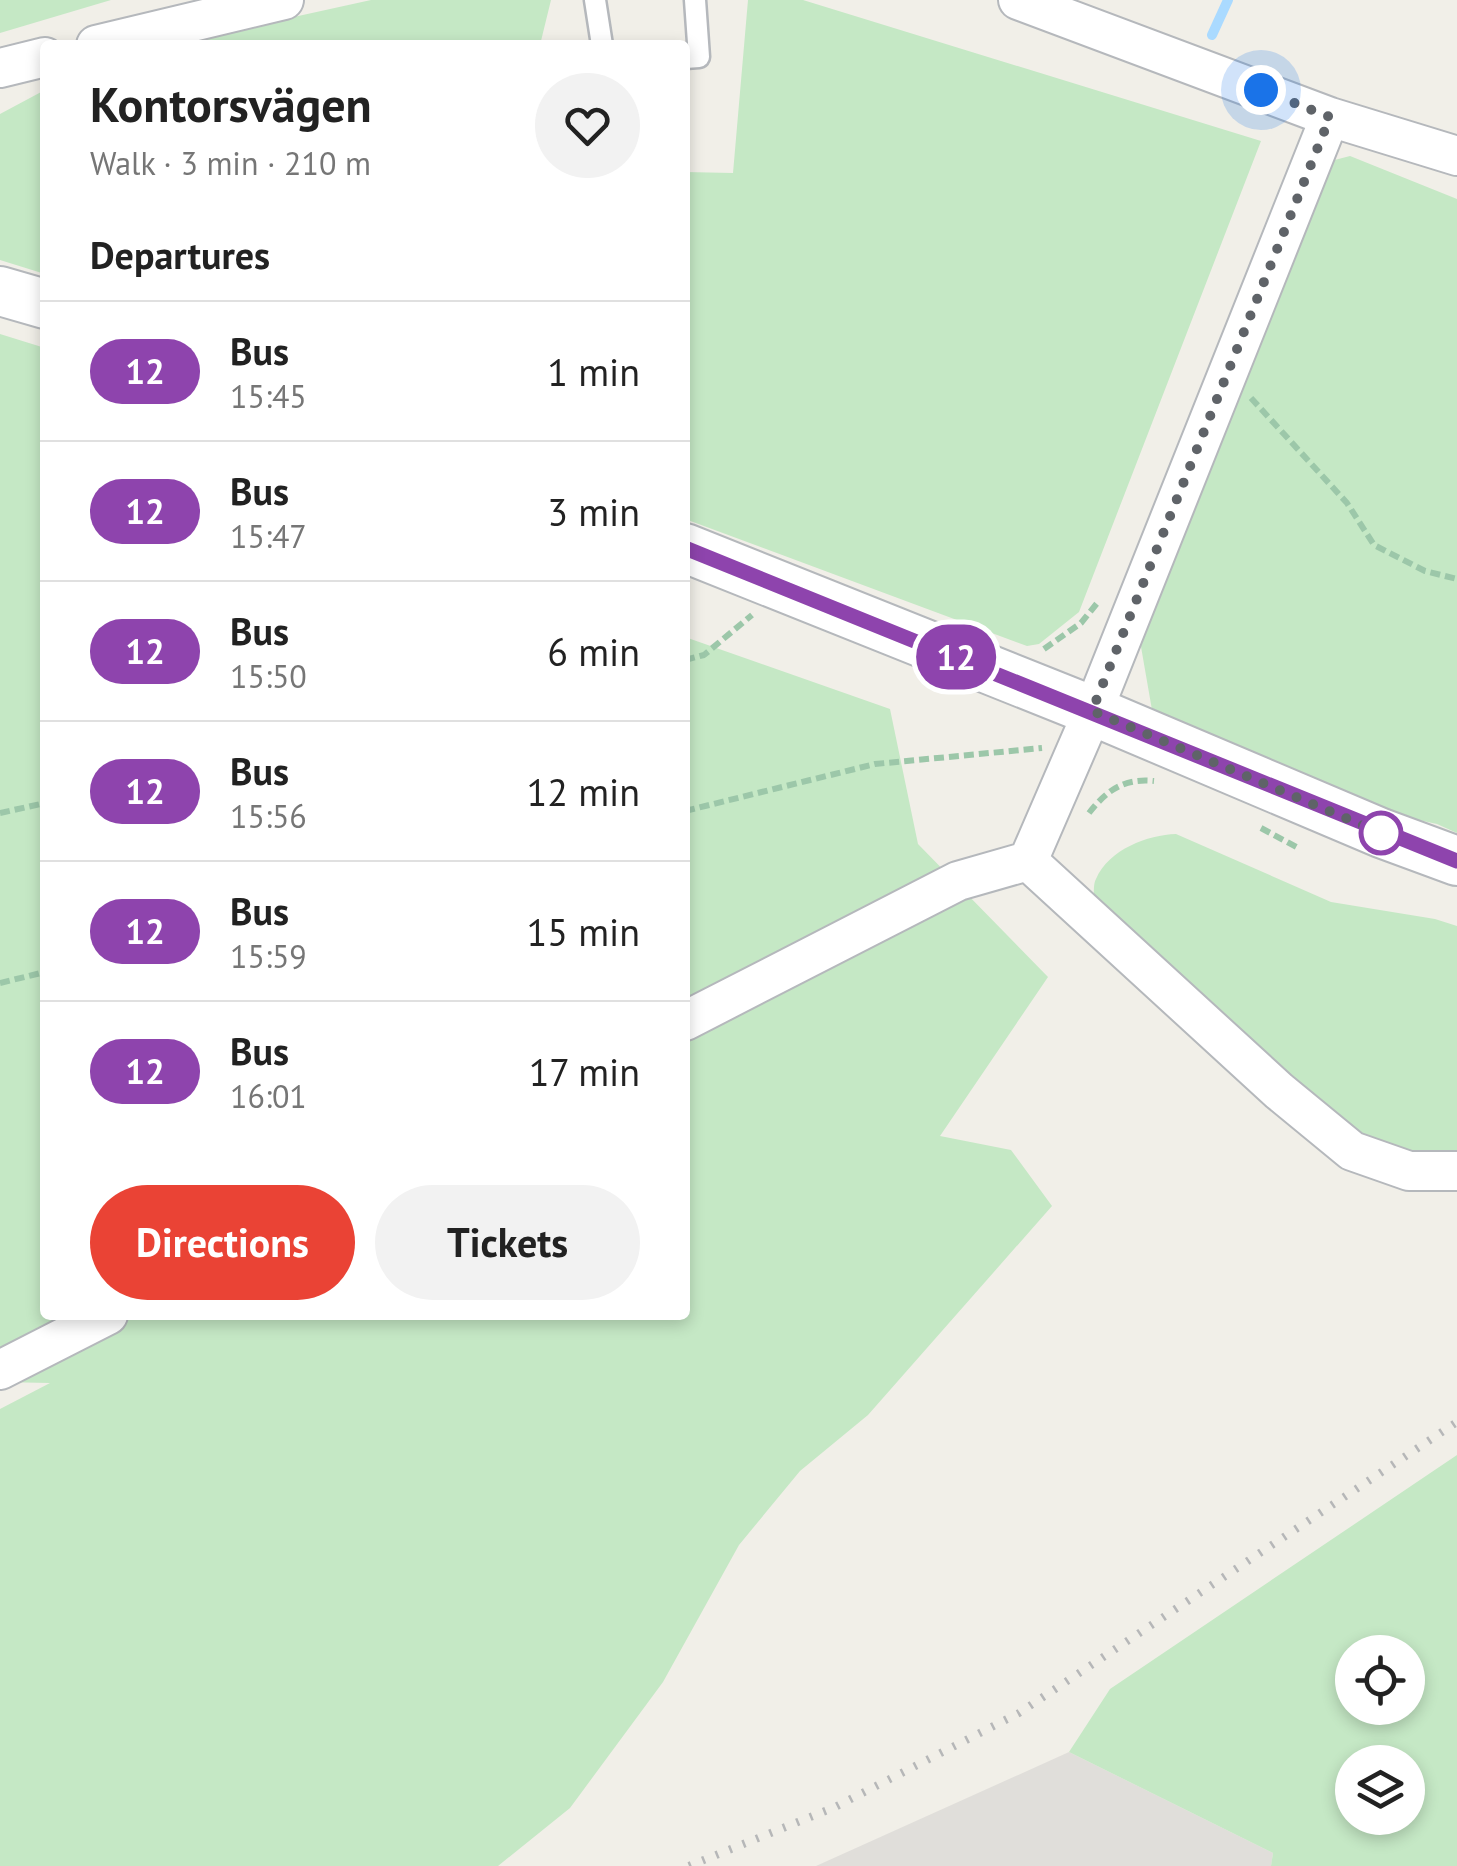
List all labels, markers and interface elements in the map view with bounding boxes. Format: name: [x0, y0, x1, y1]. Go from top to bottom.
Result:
your location: [1236, 65, 1286, 115]
text: Kontorsvägen: [90, 73, 372, 135]
button: heart: [535, 73, 640, 178]
text: Walk · 3 min · 210 m: [90, 142, 371, 184]
text: Departures: [90, 230, 270, 279]
text: Bus: [230, 326, 289, 375]
text: 1 min: [547, 347, 640, 396]
text: 12: [125, 348, 165, 394]
text: 15:45: [230, 375, 307, 417]
text: Bus: [230, 466, 289, 515]
text: 3 min: [547, 487, 640, 536]
text: 12: [125, 488, 165, 534]
text: 15:47: [230, 515, 307, 557]
text: Bus: [230, 606, 289, 655]
line badge: 12: [911, 624, 1001, 690]
text: 6 min: [547, 627, 640, 676]
text: 12: [125, 628, 165, 674]
text: 12: [936, 634, 976, 680]
text: 15:50: [230, 655, 307, 697]
text: Bus: [230, 746, 289, 795]
text: 12 min: [527, 767, 640, 816]
text: 12: [125, 768, 165, 814]
text: 15:56: [230, 795, 307, 837]
unlabelled marker: [1360, 812, 1402, 854]
text: Bus: [230, 886, 289, 935]
text: 15 min: [527, 907, 640, 956]
text: 12: [125, 908, 165, 954]
text: 15:59: [230, 935, 307, 977]
text: Bus: [230, 1026, 289, 1075]
text: 17 min: [529, 1047, 640, 1096]
text: 12: [125, 1048, 165, 1094]
text: 16:01: [230, 1075, 307, 1117]
button: Directions: [90, 1185, 355, 1300]
button: Tickets: [375, 1185, 640, 1300]
map controls: [1335, 1635, 1425, 1835]
button: locate: [1335, 1635, 1425, 1725]
button: layers: [1335, 1745, 1425, 1835]

